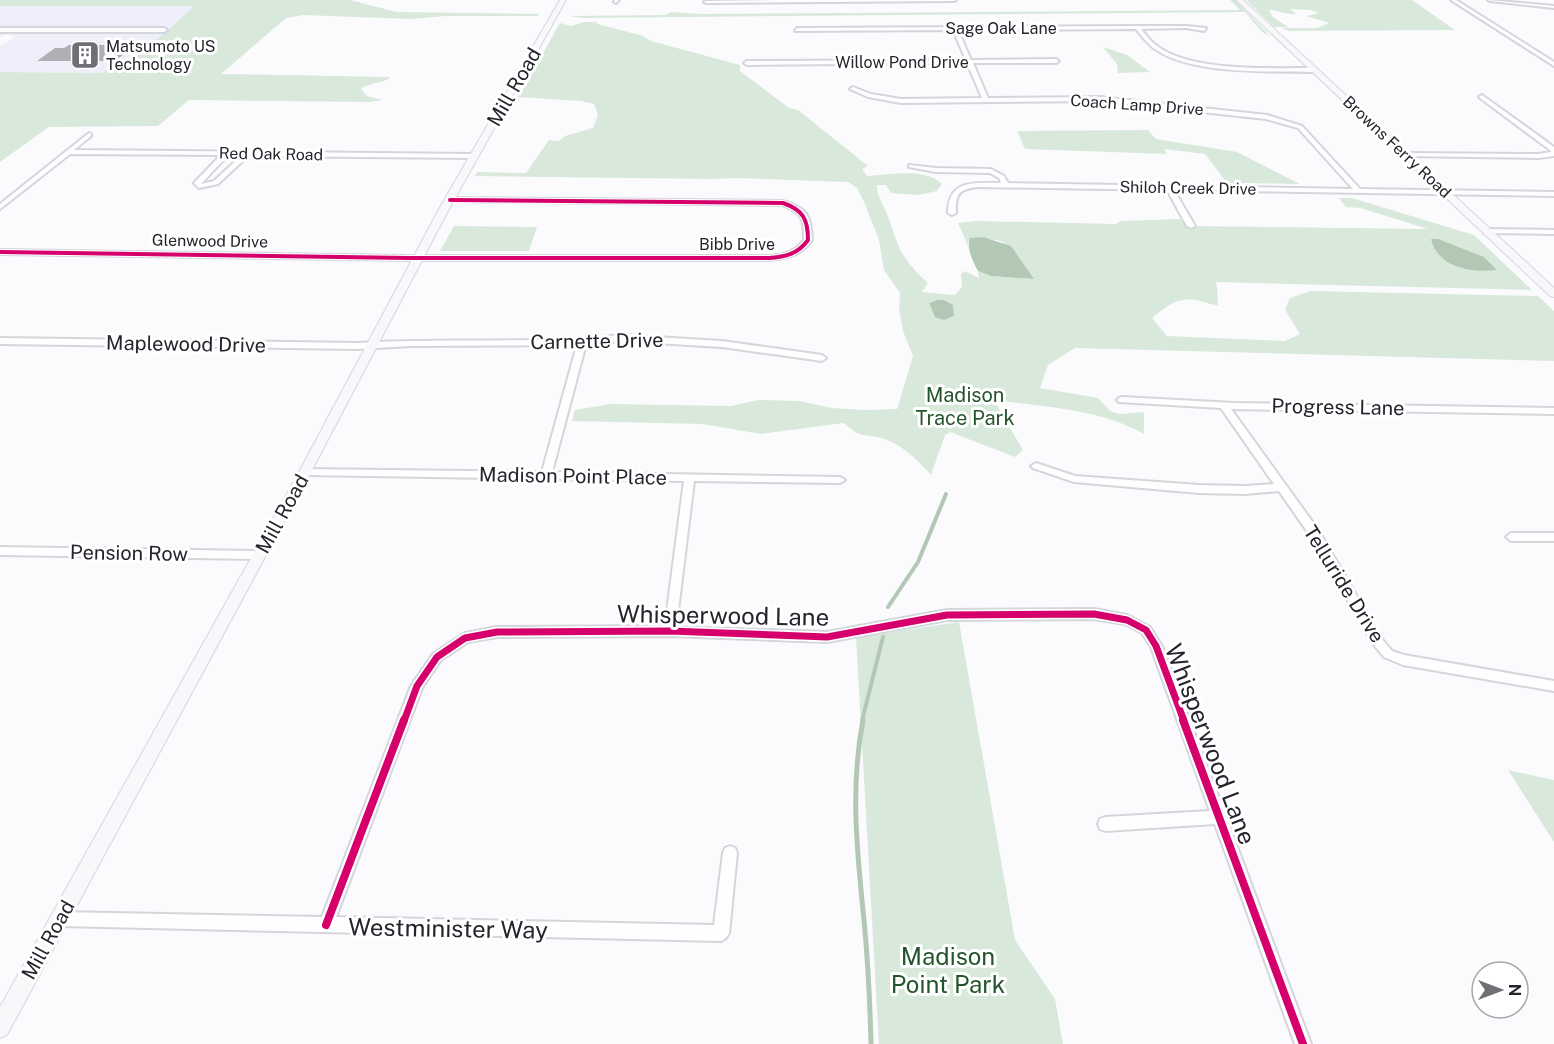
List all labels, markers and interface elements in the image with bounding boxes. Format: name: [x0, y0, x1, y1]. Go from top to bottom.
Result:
street label: Sage Oak Lane: [945, 19, 1057, 38]
place label: Matsumoto US Technology: [106, 37, 216, 74]
building icon: Matsumoto US Technology: [69, 39, 101, 71]
street label: Mill Road: [482, 43, 546, 131]
street label: Willow Pond Drive: [835, 53, 969, 72]
street label: Coach Lamp Drive: [1070, 91, 1204, 119]
street label: Browns Ferry Road: [1339, 92, 1455, 202]
street label: Red Oak Road: [219, 144, 323, 164]
street label: Shiloh Creek Drive: [1119, 177, 1257, 199]
street label: Glenwood Drive: [152, 230, 268, 252]
street label: Bibb Drive: [699, 235, 775, 254]
street label: Carnette Drive: [530, 328, 664, 354]
street label: Maplewood Drive: [106, 331, 266, 357]
park label: Madison Trace Park: [915, 383, 1015, 430]
street label: Progress Lane: [1271, 394, 1405, 420]
street label: Madison Point Place: [479, 462, 667, 490]
street label: Mill Road: [250, 470, 314, 558]
street label: Telluride Drive: [1298, 521, 1390, 647]
street label: Pension Row: [70, 540, 189, 566]
street label: Whisperwood Lane: [617, 599, 829, 631]
street label: Whisperwood Lane: [1160, 640, 1262, 848]
street label: Mill Road: [16, 896, 80, 984]
street label: Westminister Way: [348, 912, 548, 944]
park label: Madison Point Park: [891, 942, 1005, 998]
north arrow: [1470, 960, 1530, 1020]
text: N: [1505, 984, 1524, 996]

